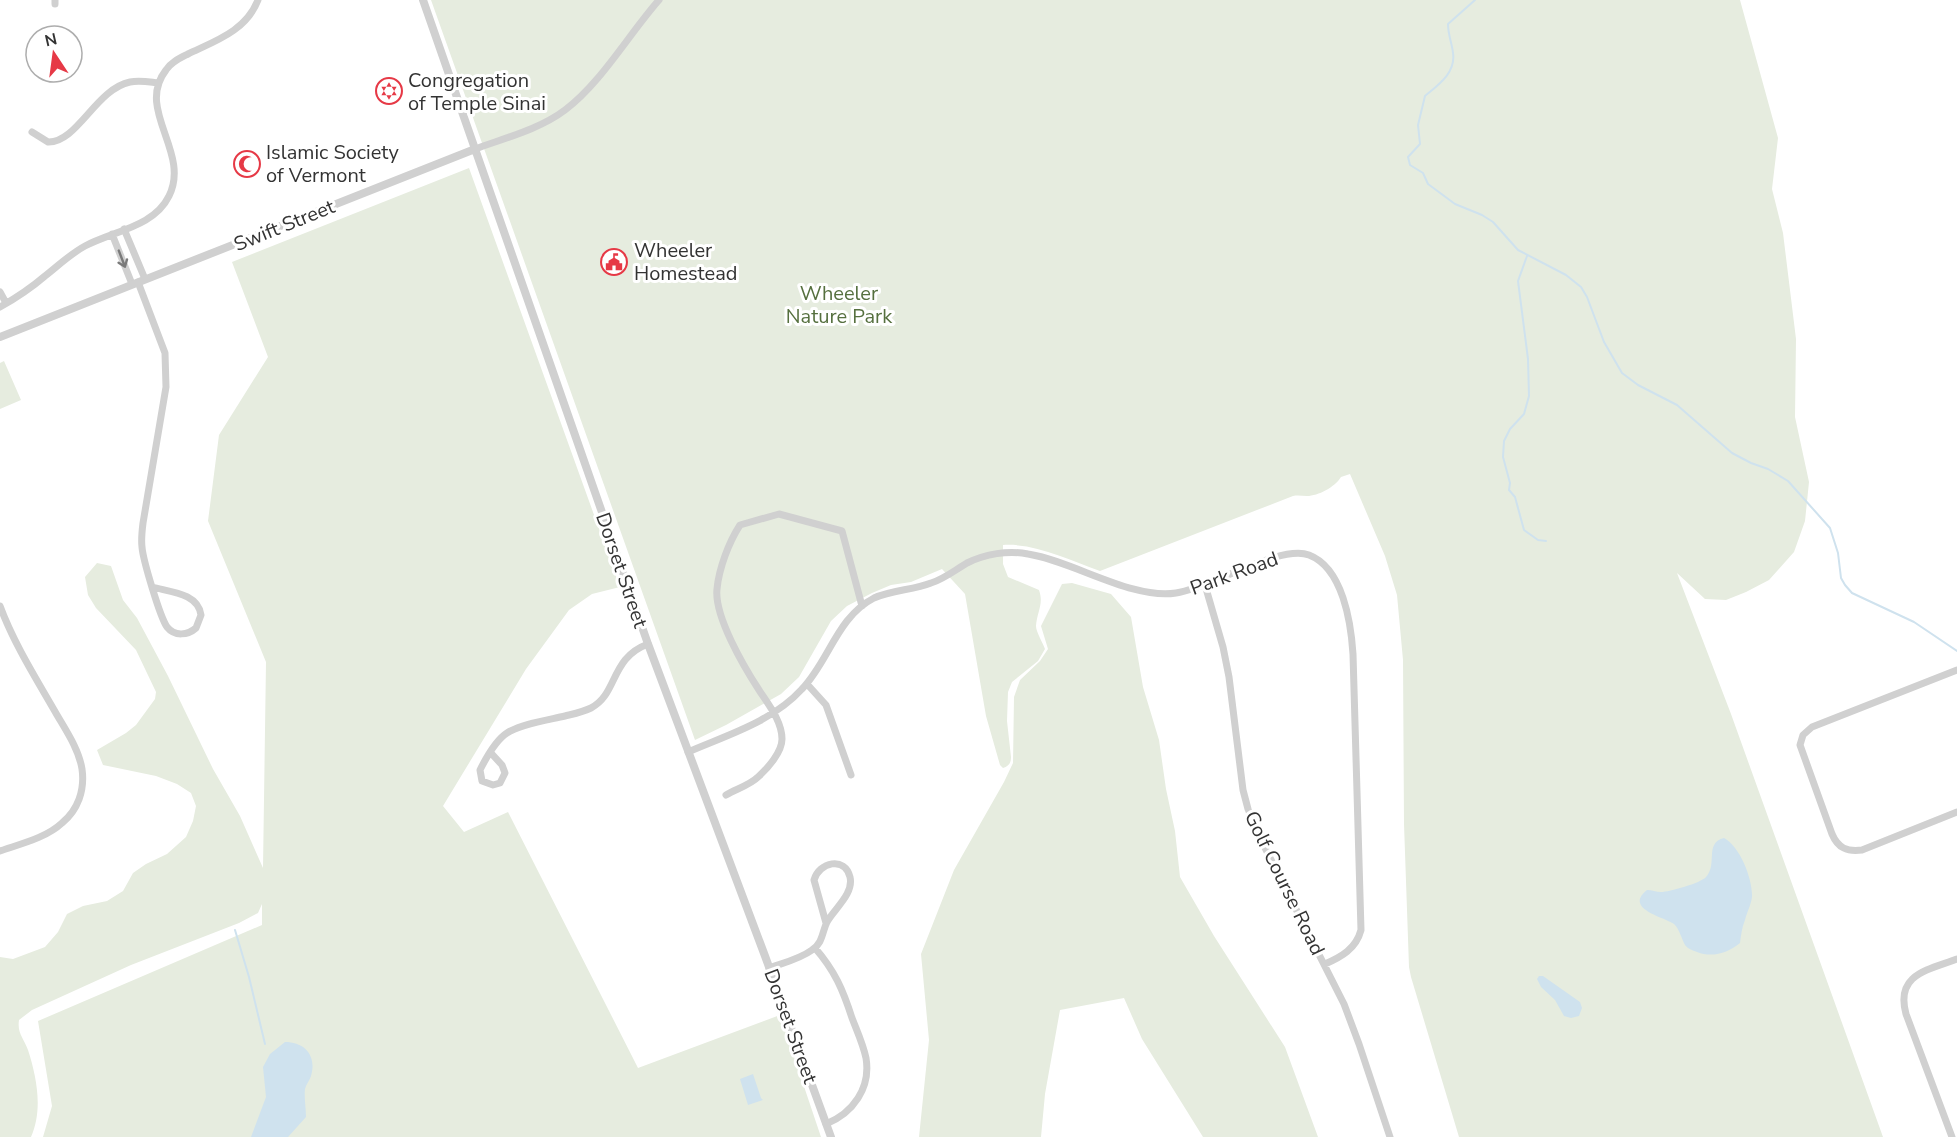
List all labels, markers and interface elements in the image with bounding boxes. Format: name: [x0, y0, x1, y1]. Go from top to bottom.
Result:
north arrow: [24, 24, 84, 84]
text: N: [43, 28, 59, 52]
place label: Congregation of Temple Sinai: [408, 67, 546, 117]
synagogue icon: Congregation of Temple Sinai: [374, 76, 404, 106]
place label: Islamic Society of Vermont: [266, 139, 399, 189]
mosque icon: Islamic Society of Vermont: [232, 149, 262, 179]
street label: Swift Street: [230, 193, 340, 258]
place label: Wheeler Homestead: [634, 237, 737, 287]
public building icon: Wheeler Homestead: [599, 247, 629, 277]
one-way arrow: [117, 249, 128, 268]
park label: Wheeler Nature Park: [786, 280, 893, 330]
street label: Dorset Street: [589, 509, 654, 632]
street label: Park Road: [1187, 545, 1282, 602]
street label: Golf Course Road: [1238, 807, 1331, 960]
street label: Dorset Street: [757, 965, 824, 1088]

